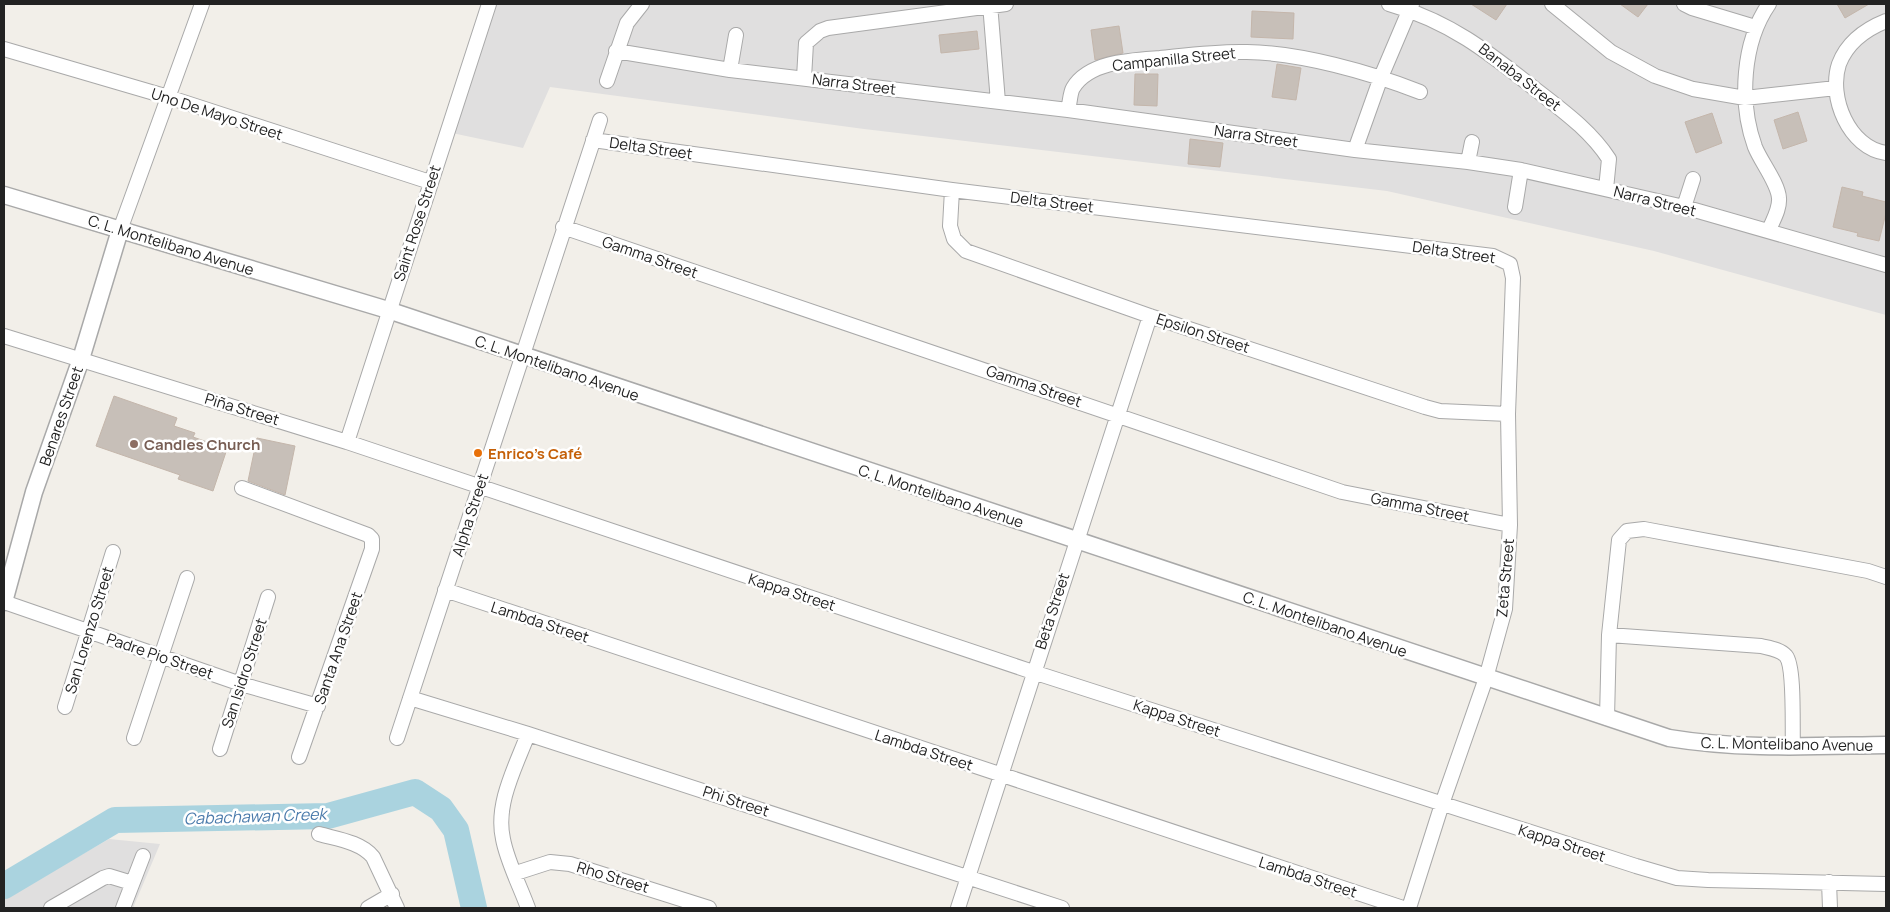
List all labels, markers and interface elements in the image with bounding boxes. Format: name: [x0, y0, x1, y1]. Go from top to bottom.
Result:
street label: Banaba Street: [1475, 38, 1565, 116]
street label: Campanilla Street: [1111, 42, 1237, 76]
street label: Narra Street: [811, 68, 897, 100]
street label: Uno De Mayo Street: [149, 83, 285, 145]
street label: Narra Street: [1213, 120, 1299, 152]
street label: Delta Street: [608, 132, 694, 164]
street label: Saint Rose Street: [388, 162, 446, 284]
street label: Narra Street: [1611, 181, 1699, 221]
street label: Delta Street: [1009, 186, 1095, 218]
street label: C. L. Montelibano Avenue: [85, 210, 257, 280]
street label: Gamma Street: [599, 231, 701, 283]
street label: Delta Street: [1411, 236, 1497, 268]
street label: Epsilon Street: [1154, 308, 1252, 358]
street label: C. L. Montelibano Avenue: [472, 330, 642, 406]
street label: Gamma Street: [983, 360, 1085, 412]
street label: Benares Street: [34, 363, 88, 469]
street label: Piña Street: [202, 388, 282, 430]
place label: Candles Church: [144, 434, 260, 455]
marker: Candles Church: [128, 438, 140, 450]
place label: Enrico's Café: [488, 443, 582, 464]
marker: Enrico's Café: [472, 447, 484, 459]
street label: C. L. Montelibano Avenue: [856, 459, 1026, 533]
street label: Alpha Street: [447, 471, 493, 559]
street label: Gamma Street: [1369, 487, 1471, 527]
street label: Zeta Street: [1491, 538, 1519, 618]
street label: San Lorenzo Street: [60, 564, 118, 696]
street label: Kappa Street: [746, 568, 838, 616]
street label: Beta Street: [1030, 570, 1074, 652]
street label: C. L. Montelibano Avenue: [1240, 586, 1410, 662]
street label: Santa Ana Street: [309, 589, 367, 707]
street label: Lambda Street: [488, 596, 592, 648]
street label: San Isidro Street: [216, 615, 272, 731]
street label: Padre Pio Street: [104, 628, 216, 684]
street label: Kappa Street: [1131, 694, 1223, 742]
street label: Lambda Street: [872, 724, 976, 776]
street label: C. L. Montelibano Avenue: [1701, 732, 1874, 756]
street label: Phi Street: [700, 780, 772, 822]
water label: Cabachawan Creek: [183, 802, 329, 829]
street label: Kappa Street: [1516, 819, 1608, 867]
street label: Lambda Street: [1256, 851, 1360, 903]
street label: Rho Street: [574, 856, 652, 898]

